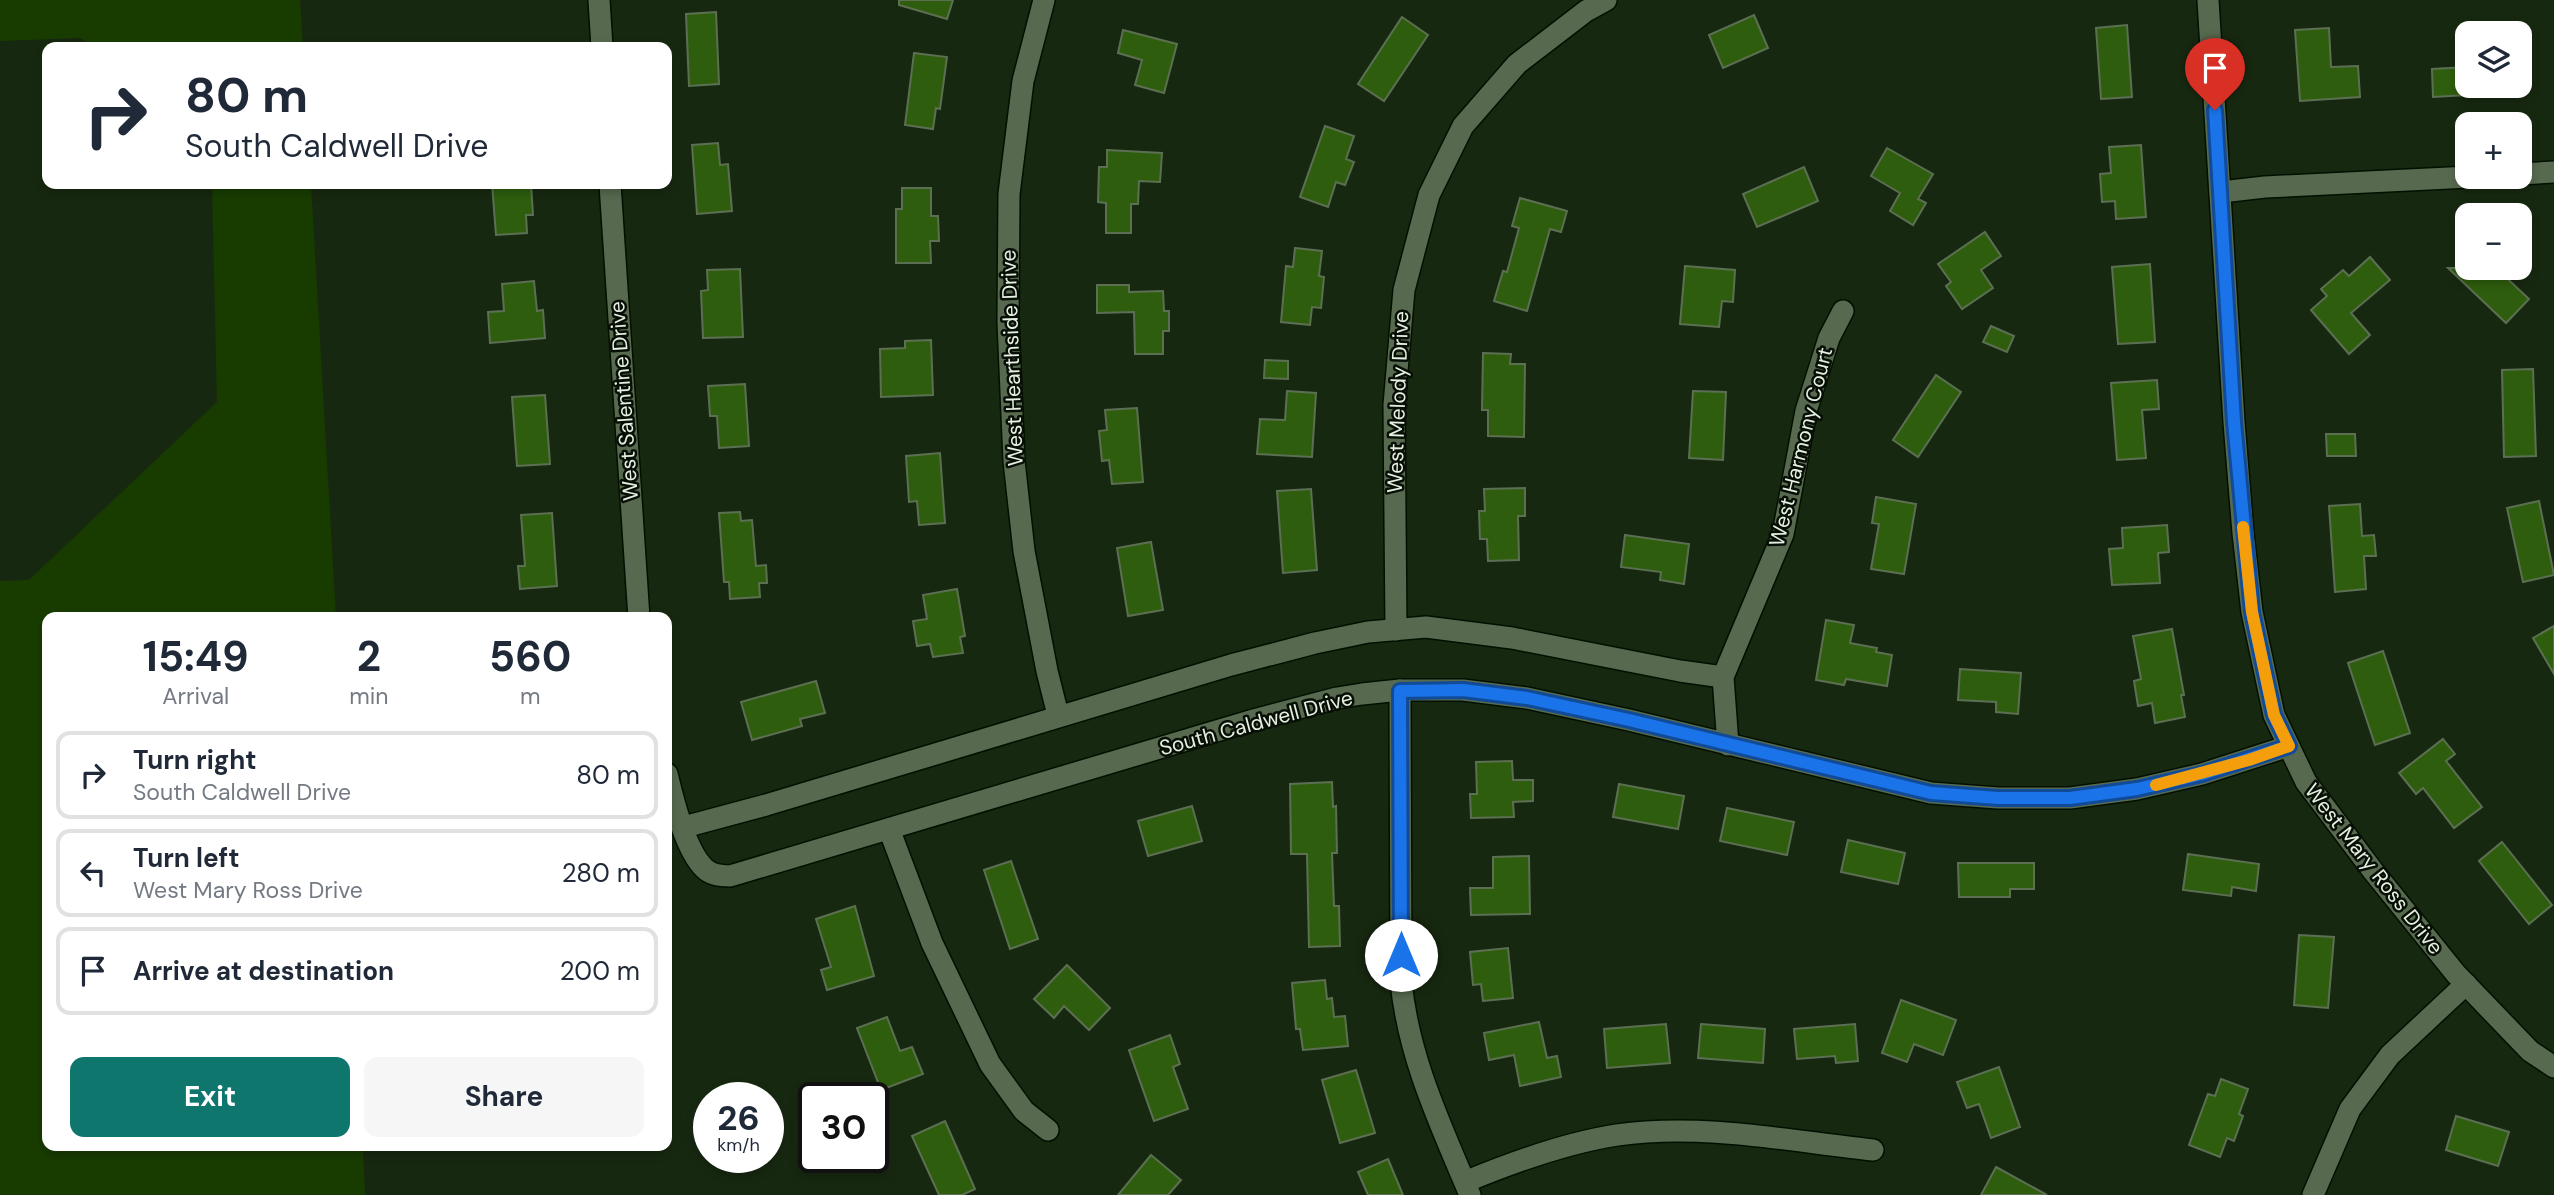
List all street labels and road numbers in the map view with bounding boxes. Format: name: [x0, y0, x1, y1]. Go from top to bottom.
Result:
street label: West Hearthside Drive: [994, 249, 1030, 467]
street label: West Salentine Drive: [603, 300, 645, 502]
street label: West Melody Drive: [1381, 311, 1415, 493]
street label: West Harmony Court: [1763, 344, 1839, 550]
street label: South Caldwell Drive: [1156, 684, 1356, 762]
street label: West Mary Ross Drive: [2298, 778, 2450, 960]

